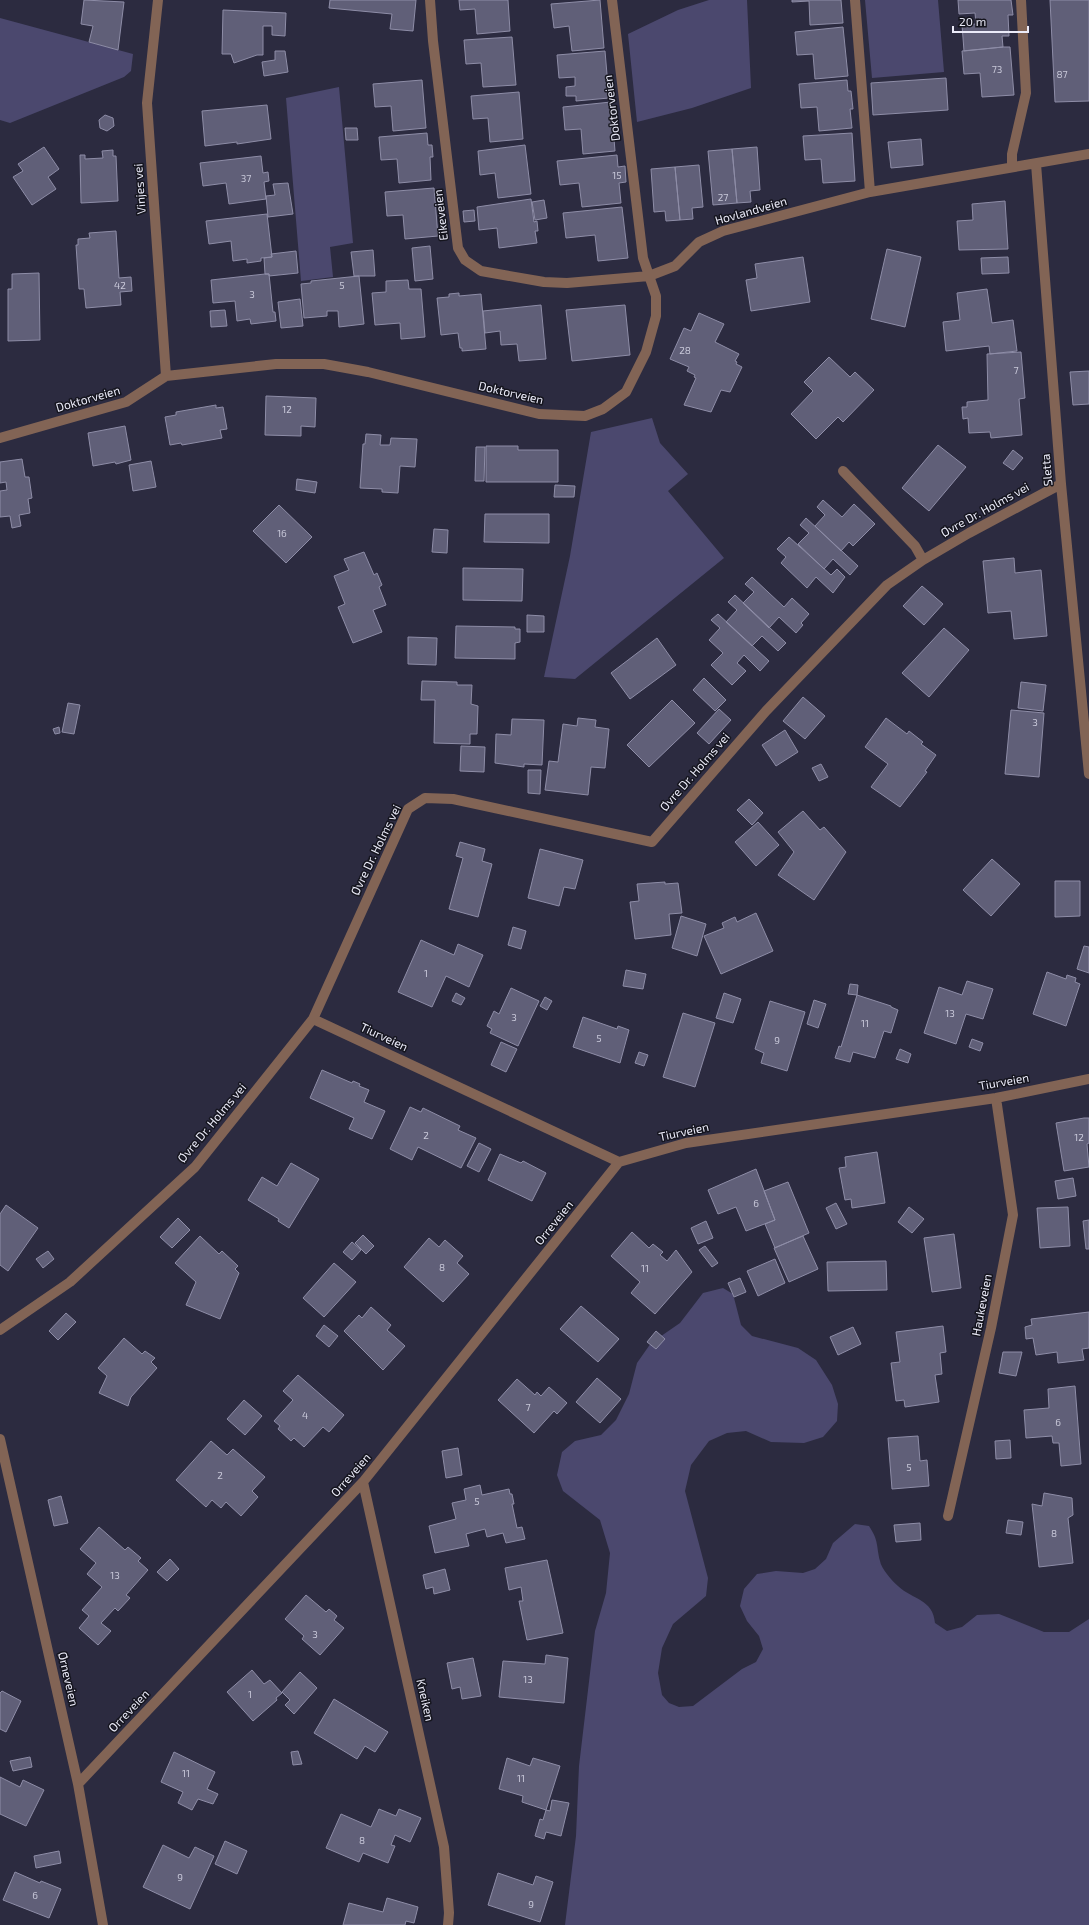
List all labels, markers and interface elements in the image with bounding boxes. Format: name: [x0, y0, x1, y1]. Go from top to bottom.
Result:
scale bar: [953, 8, 1028, 34]
text: 20 m: [959, 14, 986, 28]
house number: 73: [992, 63, 1002, 75]
house number: 87: [1056, 68, 1068, 80]
street label: Doktorveien: [600, 74, 622, 142]
street label: Vinjes vei: [130, 163, 149, 215]
house number: 15: [612, 169, 622, 181]
house number: 37: [241, 172, 251, 184]
street label: Eikeveien: [430, 189, 450, 241]
house number: 27: [718, 191, 728, 203]
street label: Hovlandveien: [713, 193, 788, 227]
house number: 42: [114, 279, 126, 291]
house number: 5: [339, 279, 345, 291]
house number: 3: [249, 288, 255, 300]
house number: 28: [679, 344, 691, 356]
house number: 7: [1013, 364, 1019, 376]
street label: Doktorveien: [477, 378, 545, 406]
street label: Doktorveien: [54, 382, 122, 414]
house number: 12: [282, 403, 292, 415]
street label: Sletta: [1038, 453, 1054, 487]
street label: Øvre Dr. Holms vei: [938, 479, 1031, 539]
house number: 16: [277, 527, 287, 539]
house number: 3: [1032, 716, 1038, 728]
street label: Øvre Dr. Holms vei: [657, 729, 732, 813]
street label: Øvre Dr. Holms vei: [347, 802, 403, 897]
house number: 1: [424, 967, 428, 979]
house number: 13: [945, 1007, 955, 1019]
house number: 3: [511, 1011, 517, 1023]
house number: 11: [861, 1017, 869, 1029]
street label: Tiurveien: [358, 1019, 410, 1053]
house number: 5: [596, 1032, 602, 1044]
house number: 9: [774, 1034, 780, 1046]
street label: Tiurveien: [978, 1070, 1030, 1092]
street label: Øvre Dr. Holms vei: [174, 1080, 248, 1165]
street label: Tiurveien: [658, 1119, 710, 1143]
house number: 2: [423, 1129, 429, 1141]
house number: 12: [1074, 1131, 1084, 1143]
street label: Orreveien: [531, 1197, 575, 1247]
house number: 6: [753, 1197, 759, 1209]
house number: 8: [439, 1261, 445, 1273]
house number: 11: [641, 1262, 649, 1274]
street label: Haukeveien: [968, 1273, 994, 1337]
house number: 7: [525, 1401, 531, 1413]
house number: 4: [302, 1409, 308, 1421]
house number: 6: [1055, 1416, 1061, 1428]
street label: Orreveien: [328, 1450, 373, 1499]
house number: 5: [906, 1461, 912, 1473]
house number: 2: [217, 1469, 223, 1481]
house number: 5: [474, 1495, 480, 1507]
house number: 8: [1051, 1527, 1057, 1539]
house number: 13: [110, 1569, 120, 1581]
house number: 3: [312, 1628, 318, 1640]
street label: Ørneveien: [56, 1650, 82, 1707]
house number: 13: [523, 1673, 533, 1685]
street label: Kneiken: [414, 1677, 438, 1722]
street label: Orreveien: [105, 1686, 151, 1734]
house number: 1: [248, 1688, 252, 1700]
house number: 11: [182, 1767, 190, 1779]
house number: 11: [517, 1772, 525, 1784]
house number: 8: [359, 1834, 365, 1846]
house number: 9: [177, 1871, 183, 1883]
house number: 6: [32, 1889, 38, 1901]
house number: 9: [528, 1898, 534, 1910]

